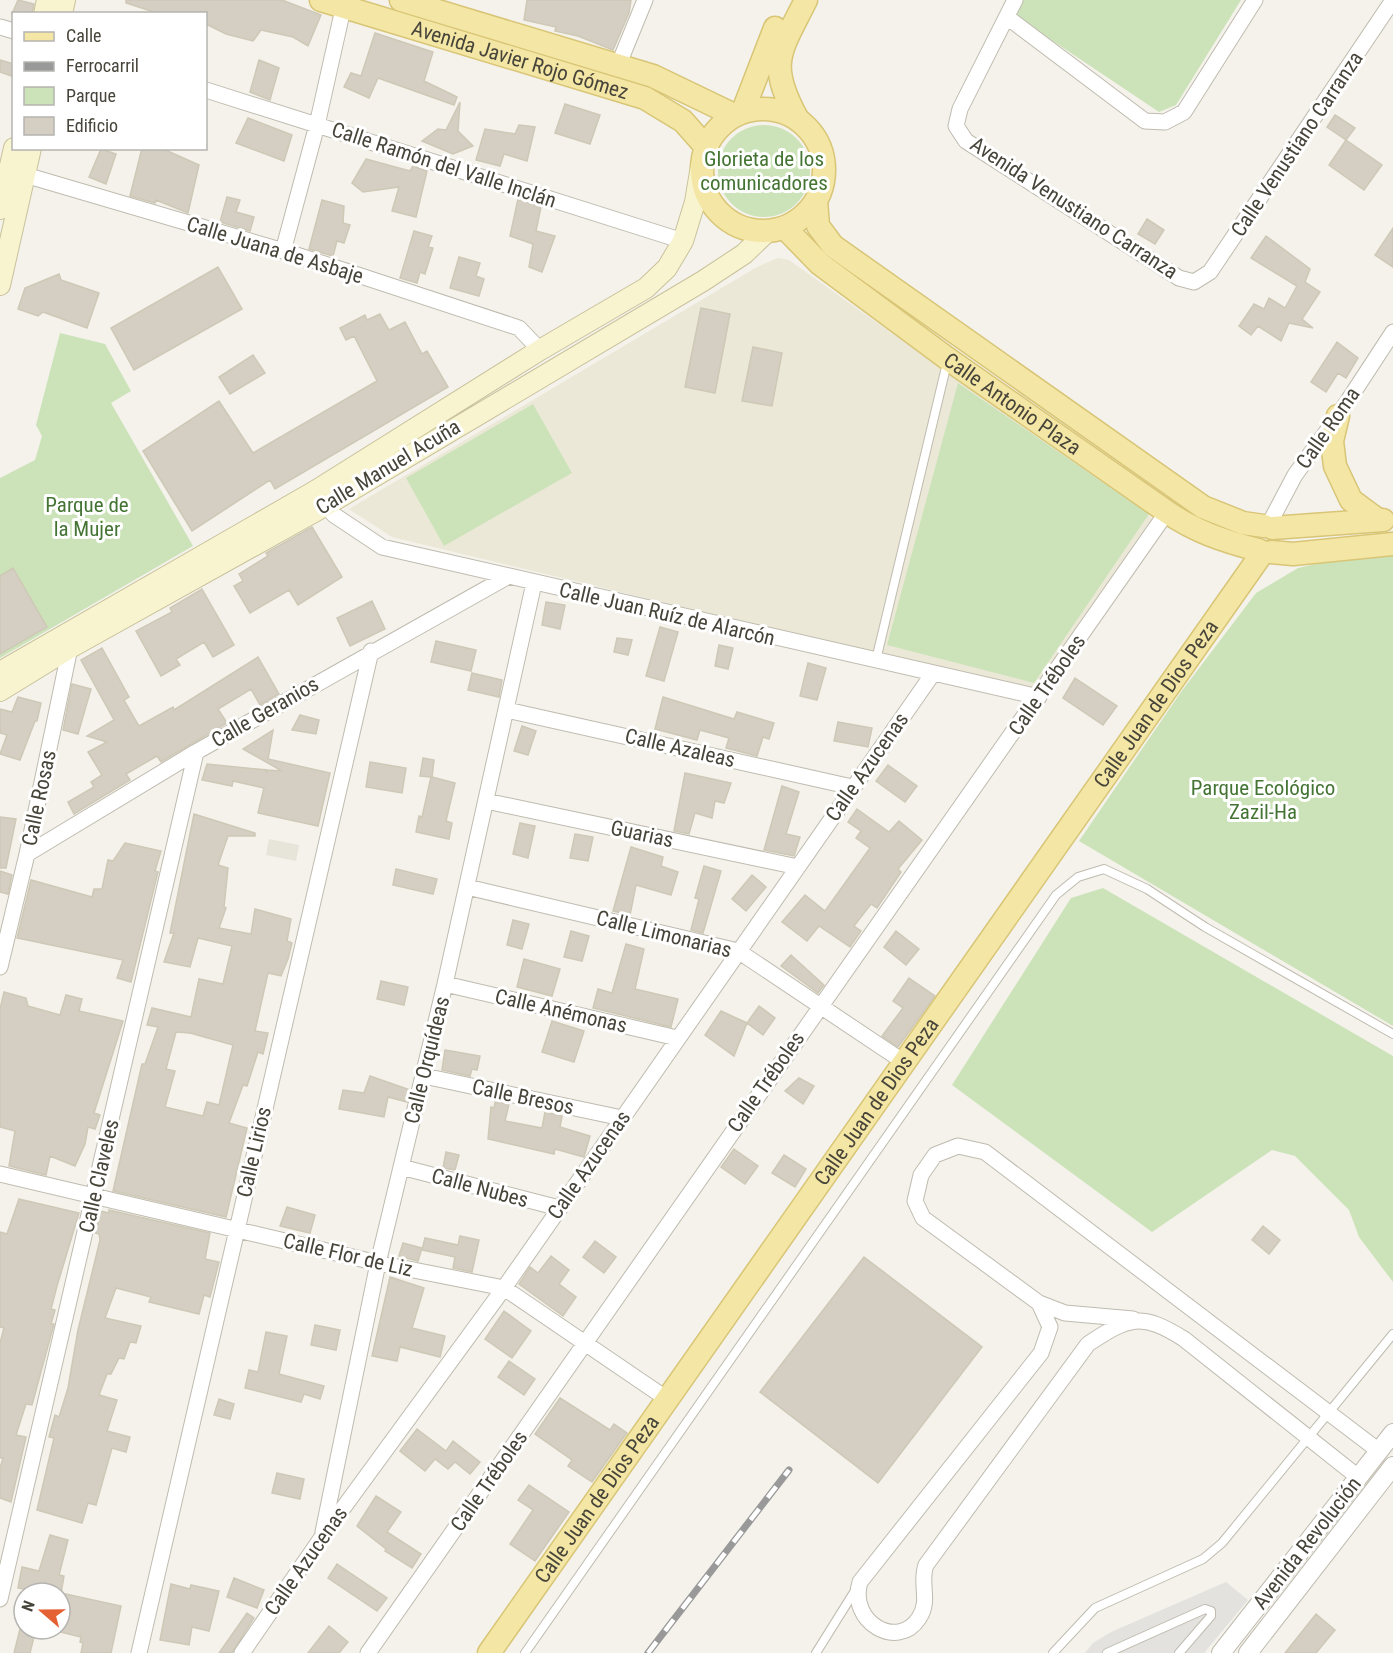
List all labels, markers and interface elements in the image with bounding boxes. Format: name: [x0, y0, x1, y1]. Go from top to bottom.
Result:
legend: [12, 12, 207, 150]
street label: Avenida Javier Rojo Gómez: [409, 16, 631, 104]
text: Calle: [66, 25, 102, 46]
street label: Calle Venustiano Carranza: [1226, 47, 1368, 241]
text: Ferrocarril: [66, 55, 139, 76]
text: Parque: [66, 85, 116, 106]
text: Edificio: [66, 115, 118, 136]
street label: Calle Ramón del Valle Inclán: [329, 117, 559, 213]
street label: Avenida Venustiano Carranza: [966, 132, 1182, 284]
park label: Glorieta de los comunicadores: [700, 147, 828, 195]
street label: Calle Juana de Asbaje: [184, 212, 366, 288]
street label: Calle Antonio Plaza: [939, 348, 1085, 460]
street label: Calle Roma: [1291, 383, 1365, 473]
street label: Calle Manuel Acuña: [311, 414, 465, 520]
park label: Parque de la Mujer: [45, 493, 129, 541]
street label: Calle Juan Ruíz de Alarcón: [557, 577, 777, 651]
street label: Calle Juan de Dios Peza: [1089, 616, 1223, 792]
street label: Calle Tréboles: [1004, 630, 1090, 740]
street label: Calle Geranios: [207, 672, 323, 752]
street label: Calle Azucenas: [821, 708, 913, 826]
street label: Calle Azaleas: [623, 724, 737, 772]
street label: Calle Rosas: [17, 748, 61, 848]
park label: Parque Ecológico Zazil-Ha: [1191, 776, 1335, 824]
street label: Guarias: [608, 816, 676, 852]
street label: Calle Limonarias: [594, 906, 734, 962]
street label: Calle Anémonas: [493, 984, 629, 1038]
street label: Calle Orquídeas: [400, 994, 454, 1126]
street label: Calle Juan de Dios Peza: [810, 1013, 944, 1190]
street label: Calle Tréboles: [723, 1027, 809, 1137]
street label: Calle Bresos: [470, 1075, 576, 1119]
street label: Calle Lirios: [232, 1104, 276, 1200]
street label: Calle Azucenas: [543, 1106, 635, 1224]
street label: Calle Claveles: [74, 1117, 124, 1235]
street label: Calle Nubes: [429, 1164, 531, 1212]
street label: Calle Flor de Liz: [281, 1228, 415, 1282]
street label: Calle Juan de Dios Peza: [530, 1411, 664, 1588]
street label: Calle Tréboles: [446, 1426, 532, 1536]
street label: Avenida Revolución: [1248, 1472, 1366, 1614]
street label: Calle Azucenas: [260, 1502, 352, 1620]
north arrow: [12, 1581, 72, 1641]
text: N: [18, 1598, 39, 1614]

